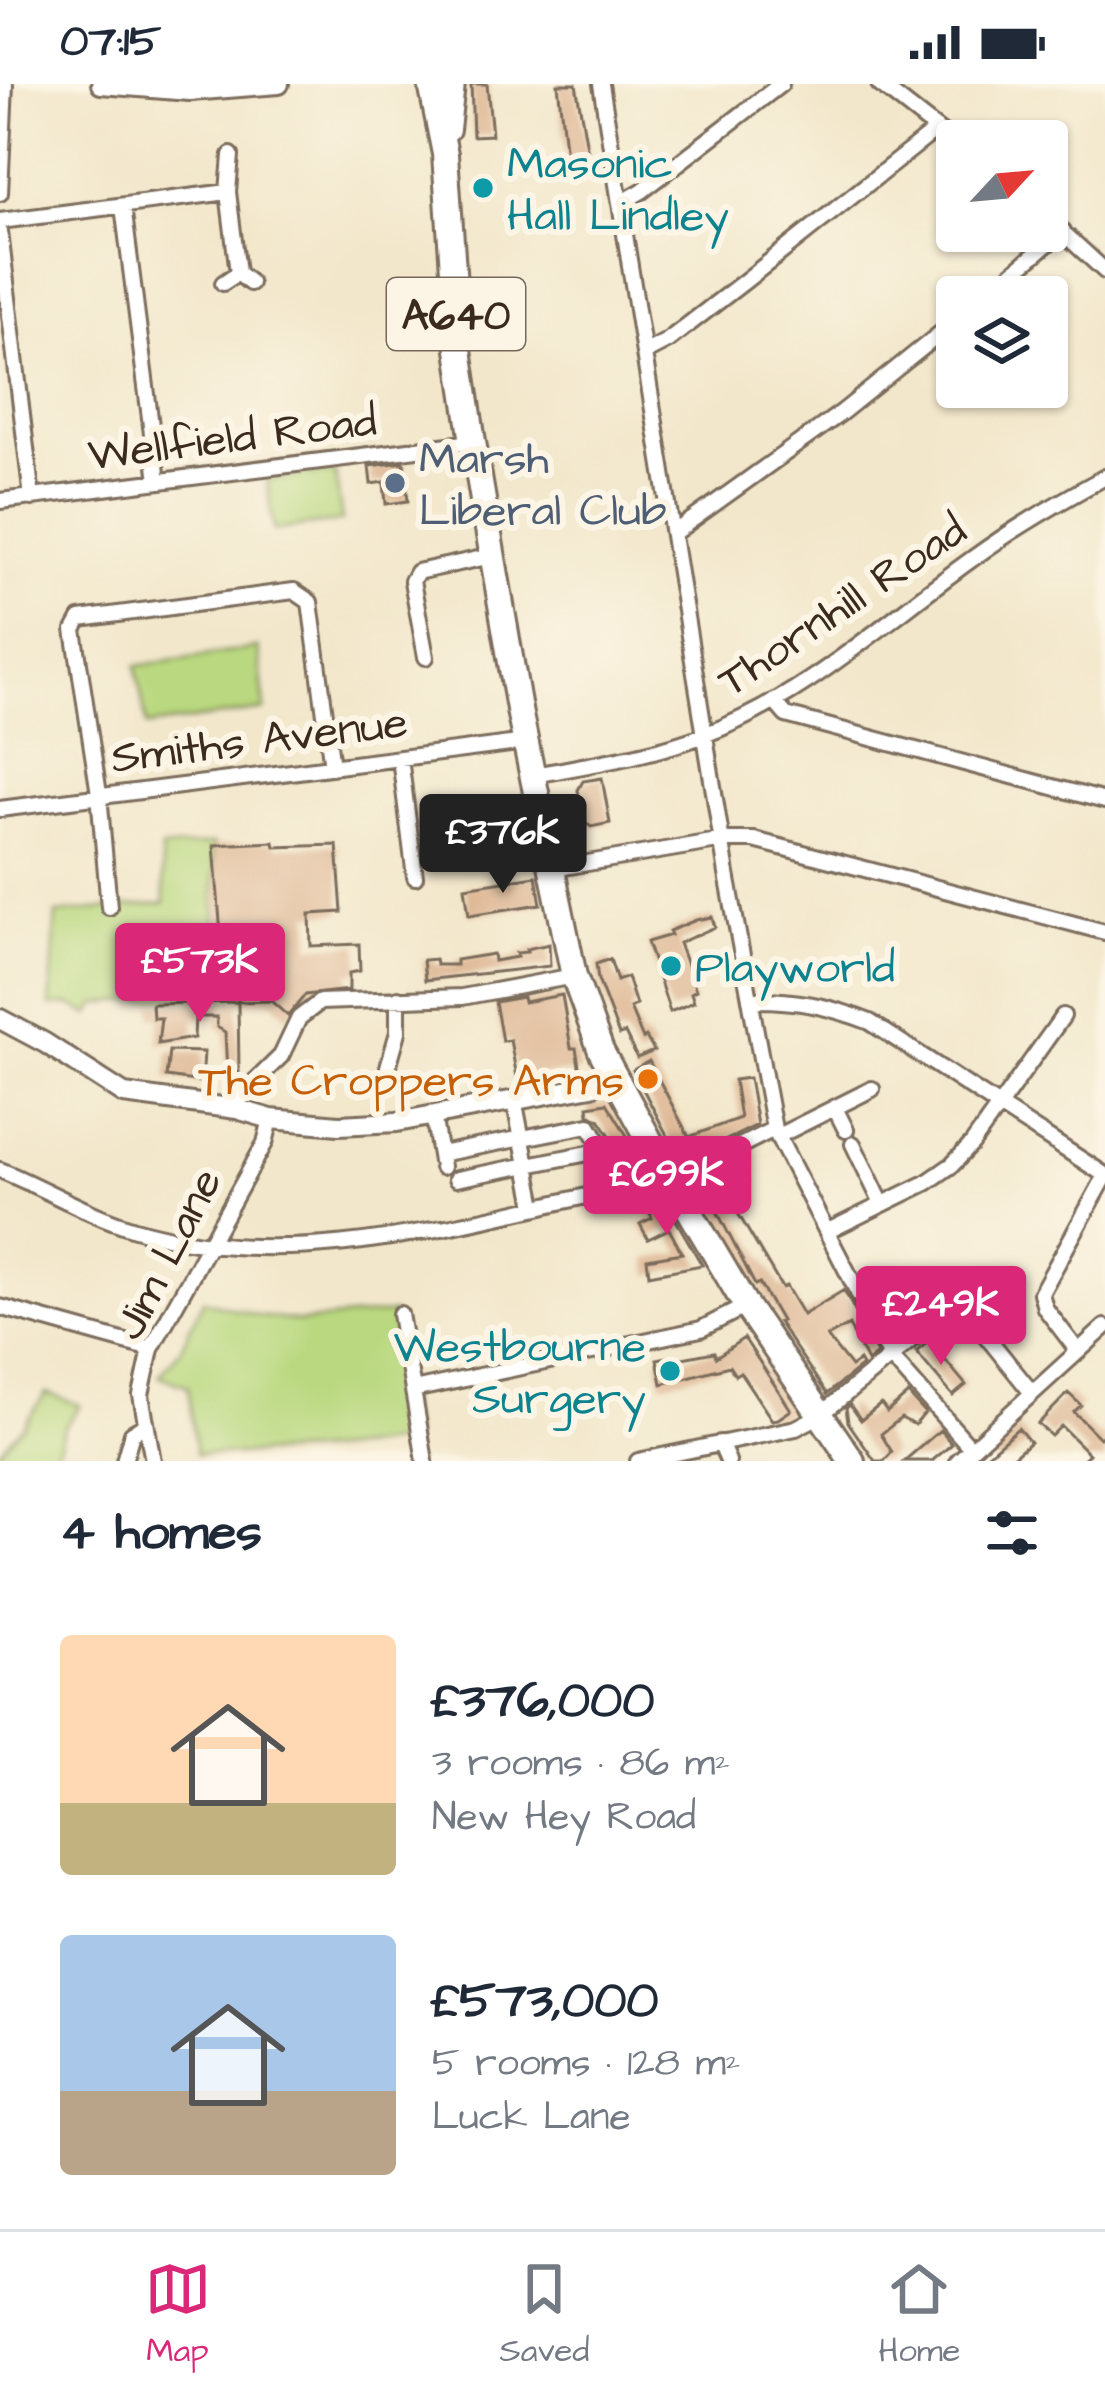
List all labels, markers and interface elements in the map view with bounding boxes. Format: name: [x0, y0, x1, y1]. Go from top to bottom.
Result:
text: 07:15: [60, 11, 161, 73]
north arrow: [936, 120, 1068, 252]
map controls: [936, 120, 1068, 408]
place label: Masonic Hall Lindley: [507, 134, 729, 249]
marker: Masonic Hall Lindley: [470, 175, 496, 201]
button: layers: [936, 276, 1068, 408]
road number: A640: [387, 278, 525, 350]
street label: Wellfield Road: [85, 391, 380, 487]
place label: Marsh Liberal Club: [419, 429, 666, 543]
marker: Marsh Liberal Club: [382, 470, 408, 496]
street label: Thornhill Road: [706, 500, 979, 713]
street label: Smiths Avenue: [108, 692, 411, 790]
pin: £376K: [419, 794, 587, 896]
text: £376K: [447, 806, 559, 860]
pin: £573K: [116, 923, 284, 1025]
text: £573K: [142, 935, 258, 989]
place label: Playworld: [695, 938, 895, 1001]
marker: Playworld: [658, 953, 684, 979]
place label: The Croppers Arms: [198, 1051, 624, 1113]
marker: The Croppers Arms: [635, 1066, 661, 1092]
pin: £699K: [583, 1136, 751, 1238]
text: £699K: [610, 1148, 724, 1202]
street label: Jim Lane: [99, 1158, 238, 1351]
pin: £249K: [857, 1266, 1025, 1368]
text: £249K: [883, 1278, 999, 1332]
place label: Westbourne Surgery: [393, 1317, 646, 1432]
marker: Westbourne Surgery: [657, 1358, 683, 1384]
text: 4 homes: [60, 1498, 262, 1569]
icon: filters: [979, 1500, 1045, 1566]
text: £376,000: [432, 1666, 654, 1737]
icon: home: [156, 1683, 300, 1827]
text: 3 rooms · 86 m²: [432, 1737, 730, 1791]
text: New Hey Road: [432, 1791, 696, 1845]
text: £573,000: [432, 1966, 659, 2037]
icon: home: [156, 1983, 300, 2127]
text: 5 rooms · 128 m²: [432, 2037, 740, 2091]
text: Luck Lane: [432, 2091, 631, 2145]
tab: Map: [145, 2256, 211, 2374]
tab: Saved: [500, 2256, 589, 2374]
tab: Home: [878, 2256, 960, 2374]

